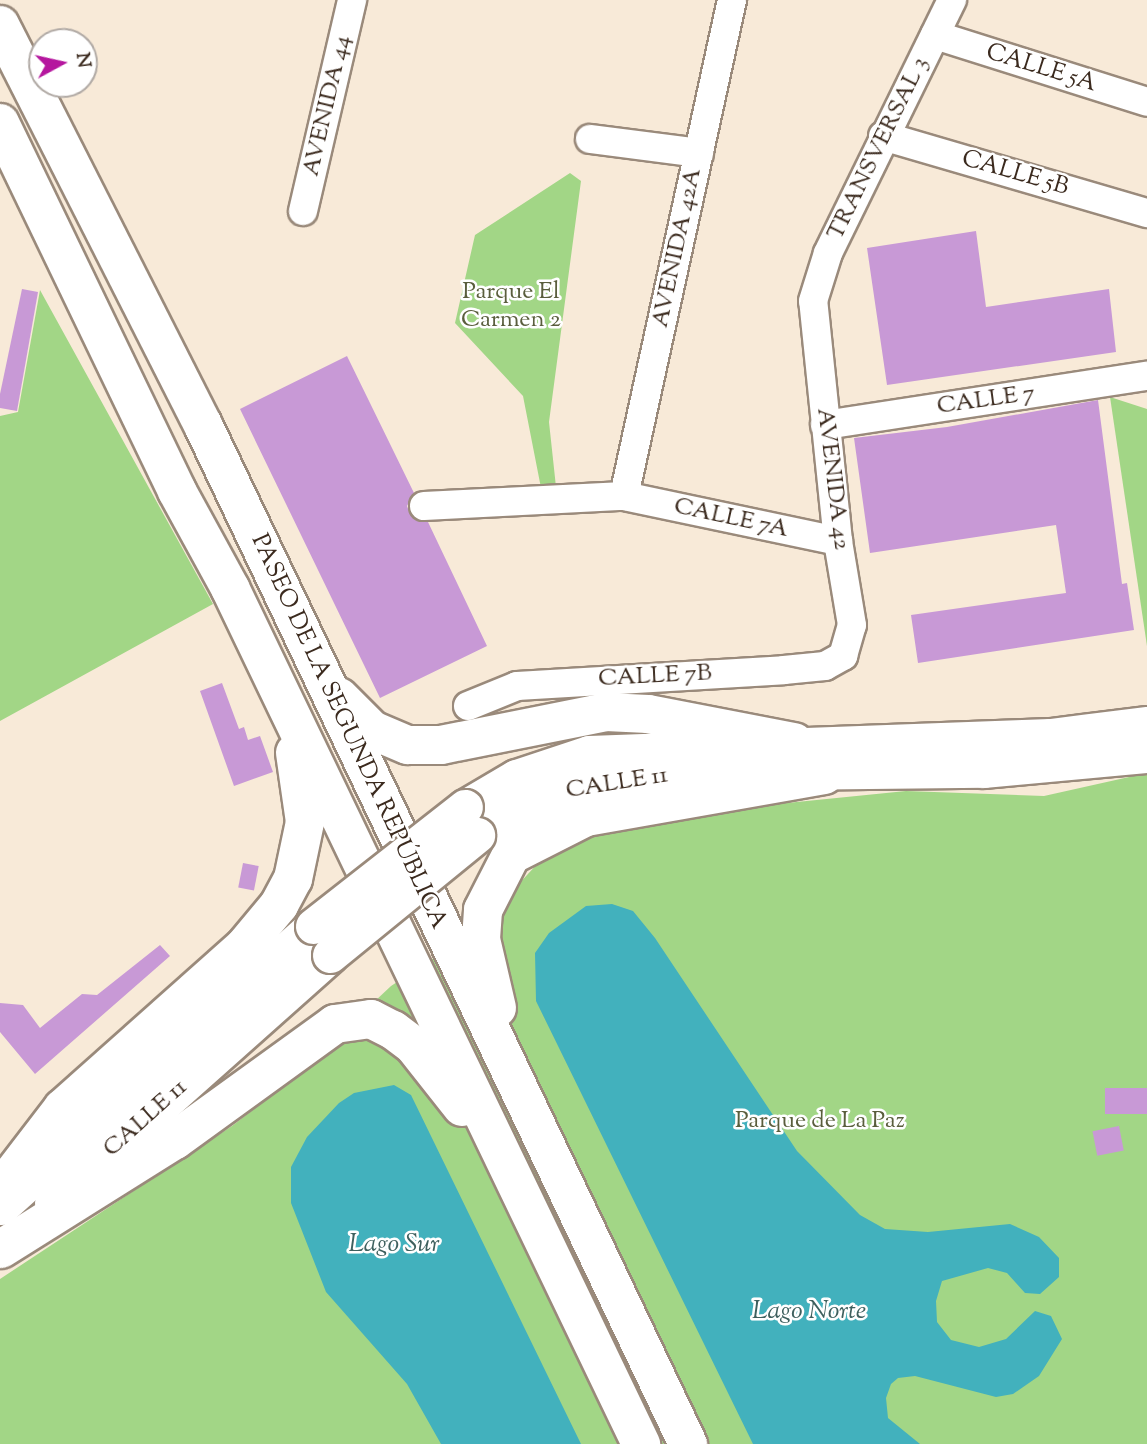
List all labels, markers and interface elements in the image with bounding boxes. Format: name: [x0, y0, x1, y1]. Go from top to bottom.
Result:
north arrow: [28, 28, 98, 98]
street label: AVENIDA 44: [298, 33, 358, 179]
street label: CALLE 5A: [982, 39, 1100, 99]
text: N: [68, 51, 97, 70]
street label: TRANSVERSAL 3: [822, 53, 936, 245]
street label: CALLE 5B: [958, 145, 1072, 203]
street label: AVENIDA 42A: [647, 166, 709, 330]
park label: Parque El Carmen 2: [461, 279, 561, 335]
street label: CALLE 7: [935, 380, 1037, 422]
street label: AVENIDA 42: [809, 406, 855, 552]
street label: CALLE 7A: [671, 493, 791, 545]
street label: PASEO DE LA SEGUNDA REPÚBLICA: [244, 530, 452, 934]
street label: CALLE 7B: [598, 660, 712, 694]
street label: CALLE 11: [564, 762, 670, 806]
street label: CALLE 11: [98, 1074, 194, 1164]
park label: Parque de La Paz: [735, 1108, 905, 1136]
water label: Lago Sur: [348, 1229, 440, 1261]
water label: Lago Norte: [752, 1296, 866, 1328]

